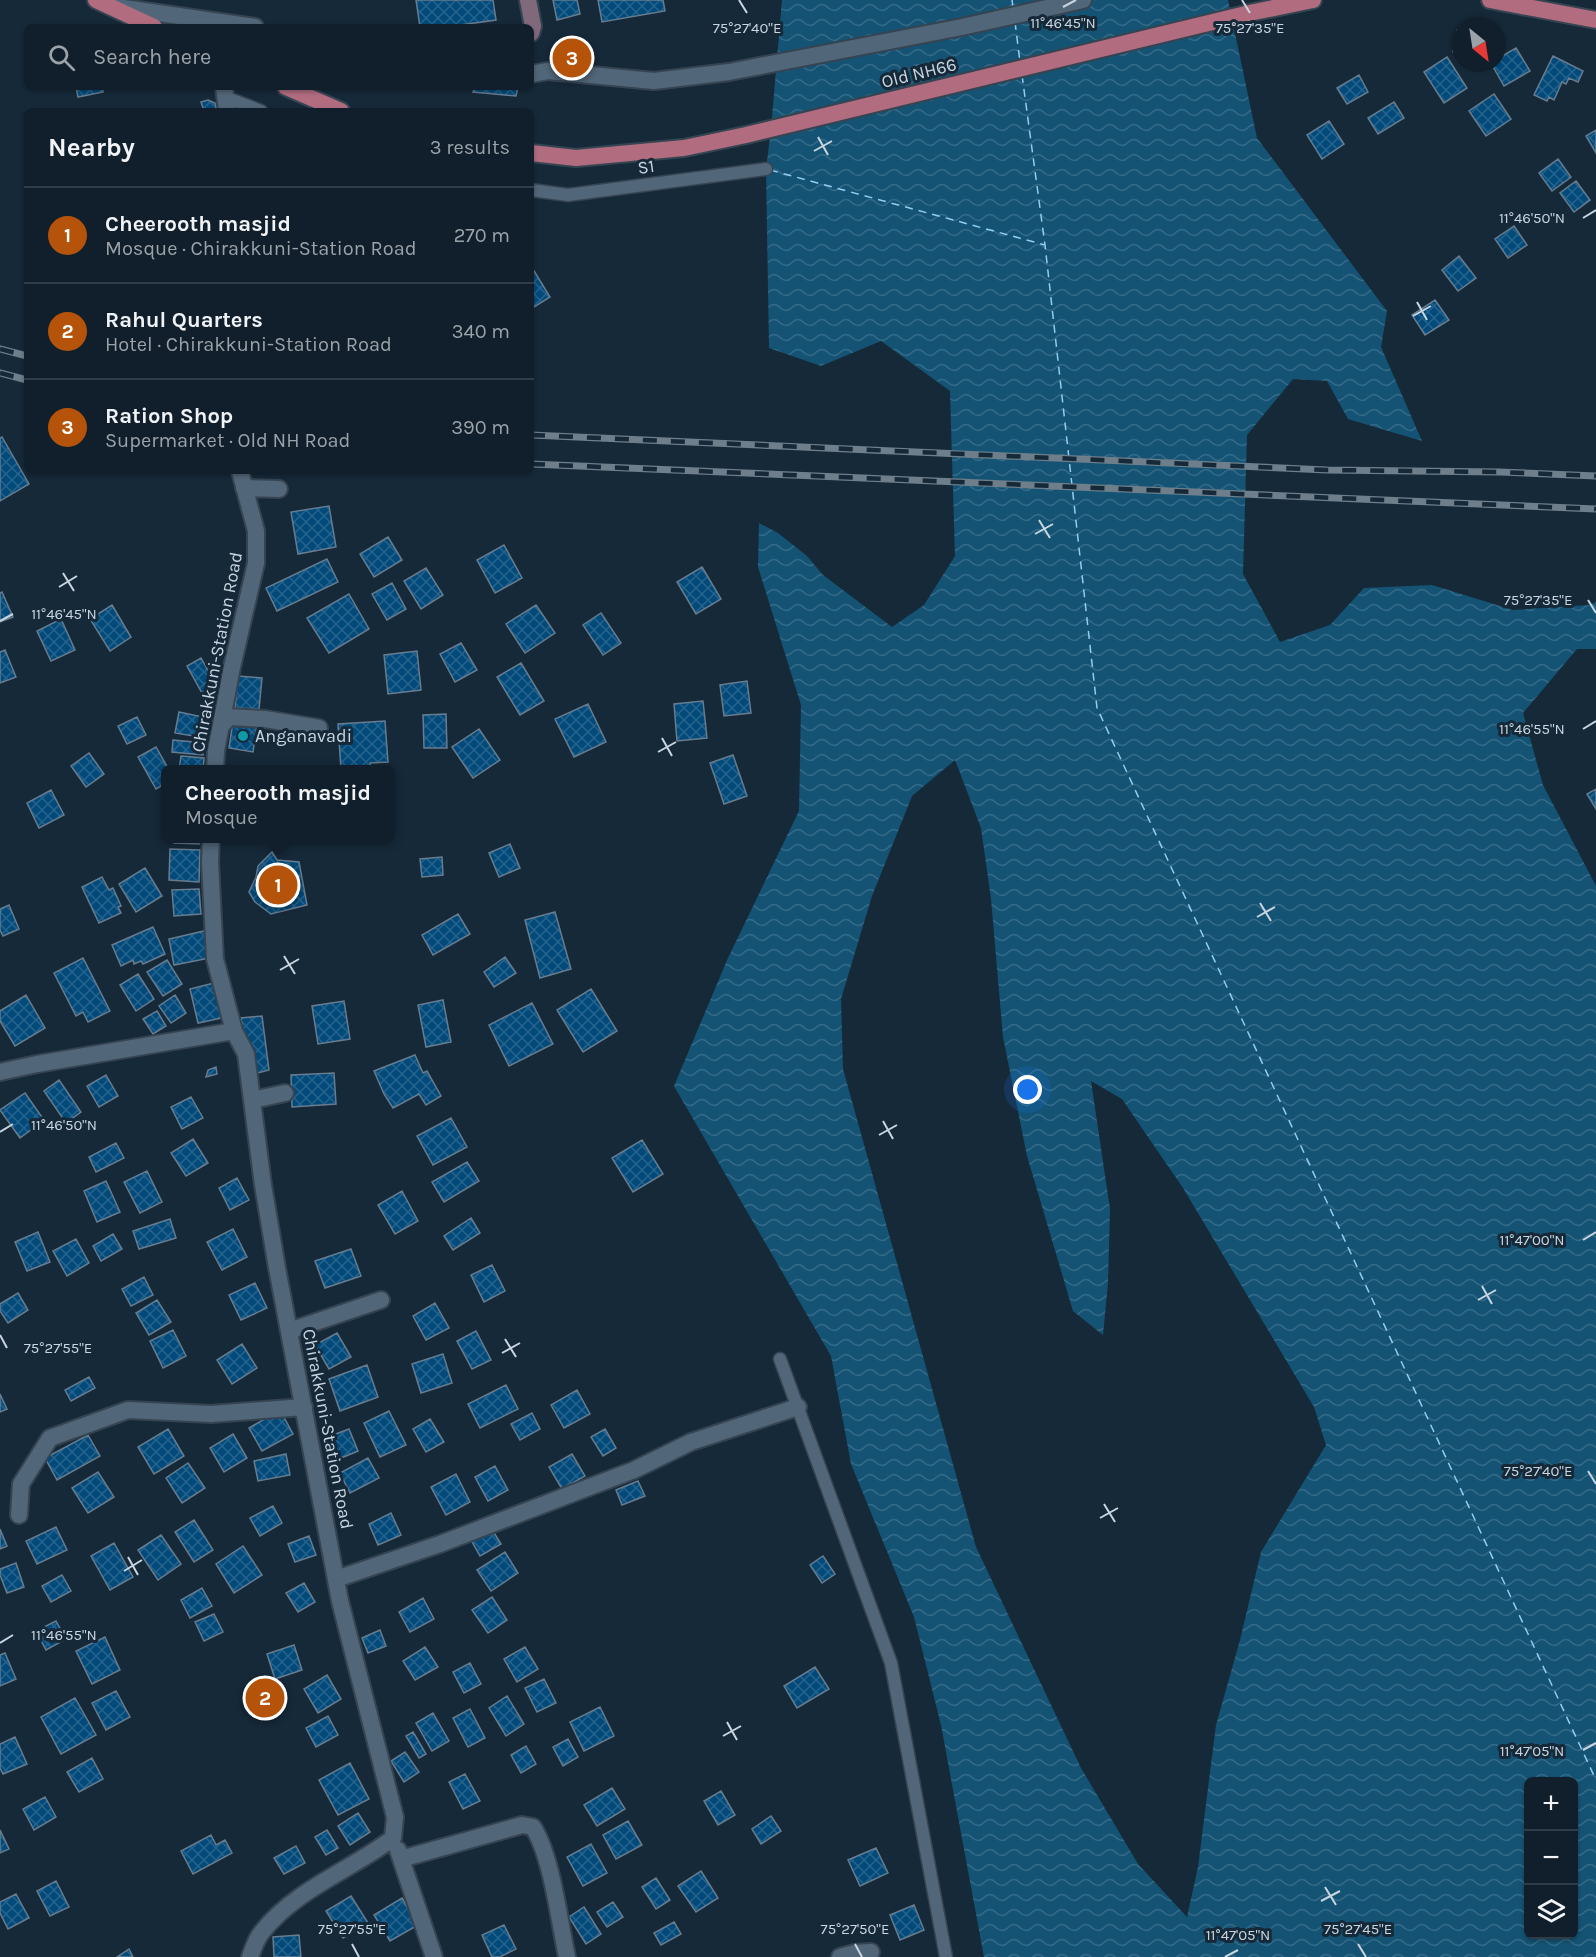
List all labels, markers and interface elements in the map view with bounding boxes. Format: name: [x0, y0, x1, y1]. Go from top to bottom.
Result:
text: 11°46'45"N: [1030, 14, 1096, 32]
north arrow: [1452, 18, 1506, 72]
text: 75°27'40"E: [713, 19, 781, 37]
text: 75°27'35"E: [1216, 19, 1284, 37]
search box: [24, 24, 534, 90]
pin: 3: [552, 36, 592, 80]
icon: search: [45, 41, 78, 74]
text: Search here: [93, 44, 211, 70]
street label: Old NH66: [879, 53, 959, 93]
text: Nearby: [48, 132, 135, 163]
text: 3 results: [430, 136, 510, 159]
street label: S1: [636, 155, 656, 179]
text: 11°46'50"N: [1499, 209, 1565, 227]
text: Cheerooth masjid: [105, 211, 291, 237]
text: 1: [64, 224, 71, 247]
text: 270 m: [454, 224, 510, 247]
text: Mosque · Chirakkuni-Station Road: [105, 237, 417, 260]
text: Rahul Quarters: [105, 307, 263, 333]
text: 2: [61, 320, 74, 343]
text: 340 m: [452, 320, 510, 343]
text: Hotel · Chirakkuni-Station Road: [105, 333, 392, 356]
text: Ration Shop: [105, 403, 233, 429]
text: 3: [61, 416, 74, 439]
text: 390 m: [451, 416, 510, 439]
text: Supermarket · Old NH Road: [105, 429, 350, 452]
street label: Chirakkuni-Station Road: [187, 550, 247, 754]
text: 75°27'35"E: [1504, 591, 1572, 609]
text: 11°46'45"N: [31, 605, 97, 623]
text: 11°46'55"N: [1499, 720, 1565, 738]
place label: Anganavadi: [255, 725, 352, 747]
marker: Anganavadi: [236, 729, 250, 743]
popup: [161, 765, 395, 843]
text: Cheerooth masjid: [185, 780, 371, 806]
text: Mosque: [185, 806, 258, 829]
pin: 1: [258, 862, 298, 908]
your location: [1013, 1075, 1042, 1104]
text: 11°46'50"N: [31, 1116, 97, 1134]
text: 11°47'00"N: [1499, 1231, 1565, 1249]
street label: Chirakkuni-Station Road: [298, 1327, 358, 1531]
text: 75°27'55"E: [24, 1339, 92, 1357]
text: 75°27'40"E: [1504, 1462, 1572, 1480]
text: 11°46'55"N: [31, 1626, 97, 1644]
pin: 2: [246, 1676, 284, 1720]
text: 11°47'05"N: [1500, 1742, 1564, 1760]
map controls: [1524, 1777, 1578, 1939]
button: +: [1524, 1777, 1578, 1831]
button: −: [1524, 1831, 1578, 1885]
button: layers: [1524, 1885, 1578, 1939]
text: 75°27'55"E: [318, 1920, 386, 1938]
text: 75°27'50"E: [821, 1920, 889, 1938]
text: 75°27'45"E: [1324, 1920, 1392, 1938]
text: 11°47'05"N: [1206, 1926, 1270, 1944]

